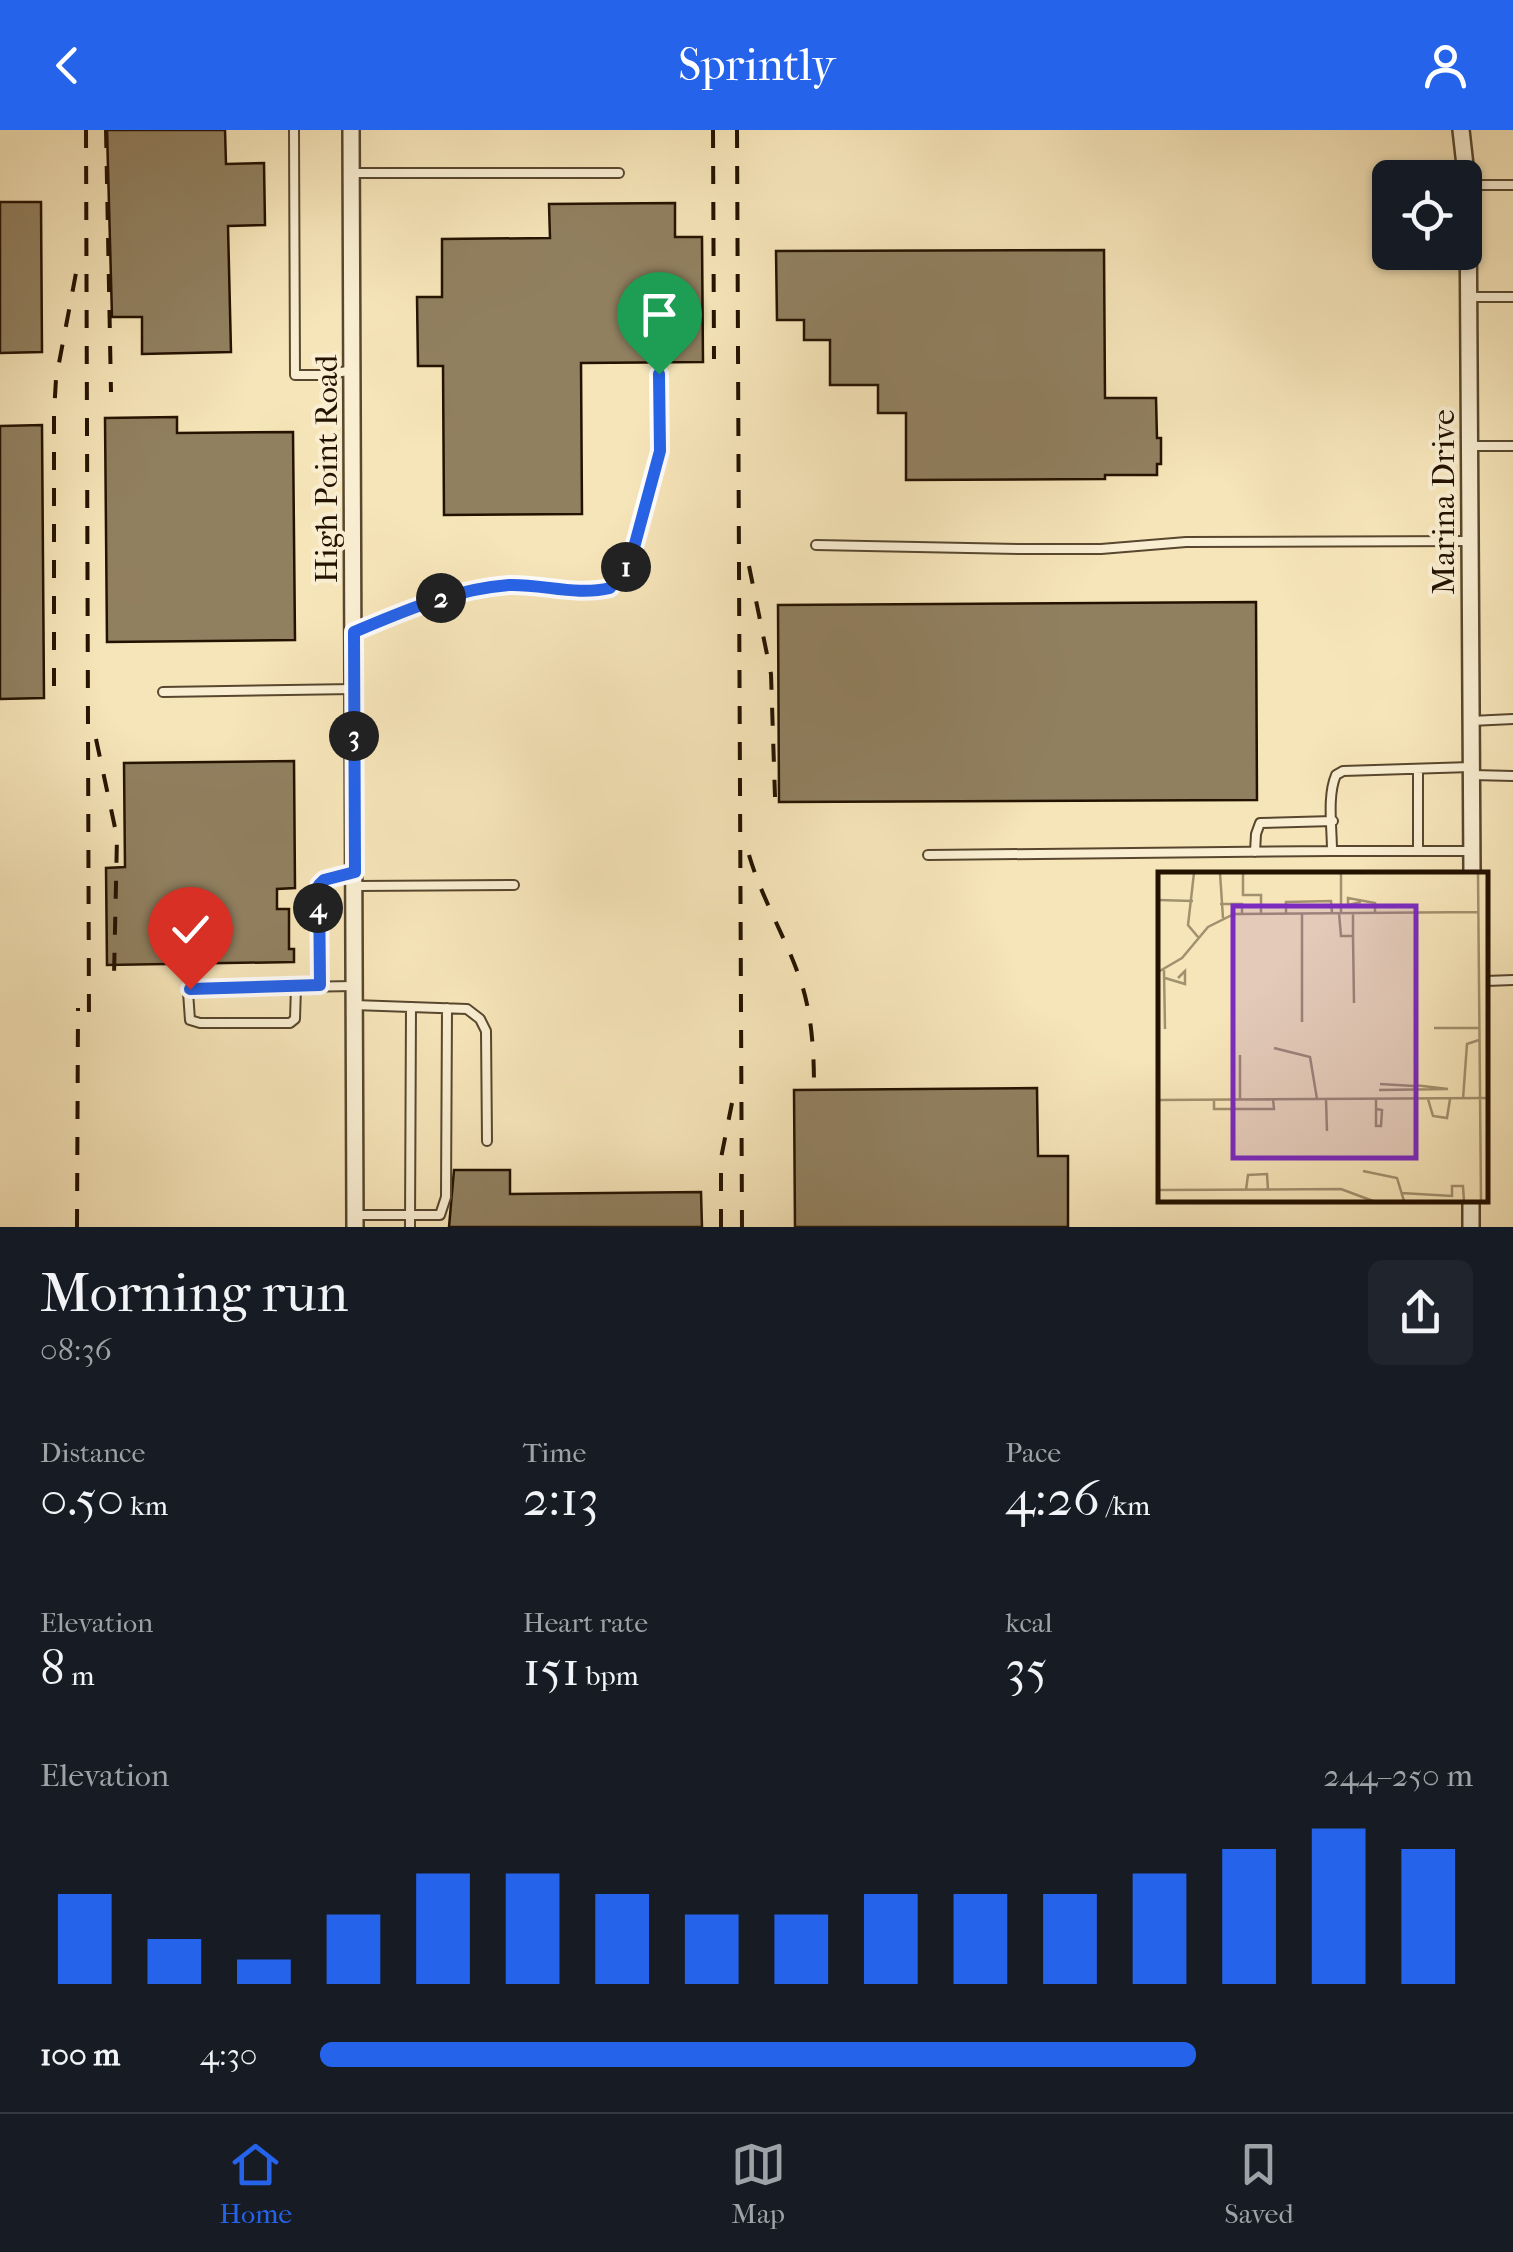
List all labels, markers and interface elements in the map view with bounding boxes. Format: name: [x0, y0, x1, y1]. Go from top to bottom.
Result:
icon: back: [40, 38, 95, 93]
icon: person: [1418, 38, 1473, 93]
text: Sprintly: [678, 39, 835, 92]
map controls: [1372, 160, 1482, 270]
button: locate: [1372, 160, 1482, 270]
pin: [617, 272, 702, 375]
icon: arrive: [632, 287, 687, 342]
street label: High Point Road: [308, 354, 345, 583]
street label: Marina Drive: [1425, 409, 1462, 595]
pin: 1: [601, 542, 651, 592]
text: 1: [621, 550, 631, 583]
pin: 2: [416, 573, 466, 623]
text: 2: [434, 581, 448, 614]
pin: 3: [329, 711, 379, 761]
text: 3: [348, 719, 360, 752]
inset map: [1158, 872, 1488, 1202]
pin: 4: [293, 883, 343, 933]
pin: [148, 887, 233, 990]
text: 4: [310, 891, 326, 924]
icon: check: [163, 902, 218, 957]
button: share: [1368, 1260, 1473, 1365]
text: Morning run: [40, 1261, 348, 1325]
text: 08:36: [40, 1331, 112, 1368]
text: Distance: [40, 1436, 145, 1469]
text: Time: [523, 1436, 586, 1469]
text: Pace: [1005, 1436, 1061, 1469]
text: 0.50: [40, 1469, 124, 1528]
text: 2:13: [523, 1469, 599, 1528]
text: 4:26: [1005, 1469, 1100, 1528]
text: km: [124, 1489, 168, 1522]
text: /km: [1100, 1489, 1150, 1522]
text: Elevation: [40, 1606, 153, 1639]
text: Heart rate: [523, 1606, 648, 1639]
text: kcal: [1005, 1606, 1052, 1639]
text: 8: [40, 1639, 65, 1698]
text: 151: [523, 1639, 580, 1698]
text: 35: [1005, 1639, 1047, 1698]
text: m: [65, 1659, 94, 1692]
text: bpm: [580, 1659, 639, 1692]
text: Elevation: [40, 1757, 169, 1794]
text: 244–250 m: [1323, 1757, 1473, 1794]
text: 100 m: [40, 2036, 120, 2073]
text: 4:30: [200, 2036, 257, 2073]
tab: Home: [219, 2137, 292, 2230]
tab: Map: [731, 2137, 786, 2230]
tab: Saved: [1224, 2137, 1294, 2230]

